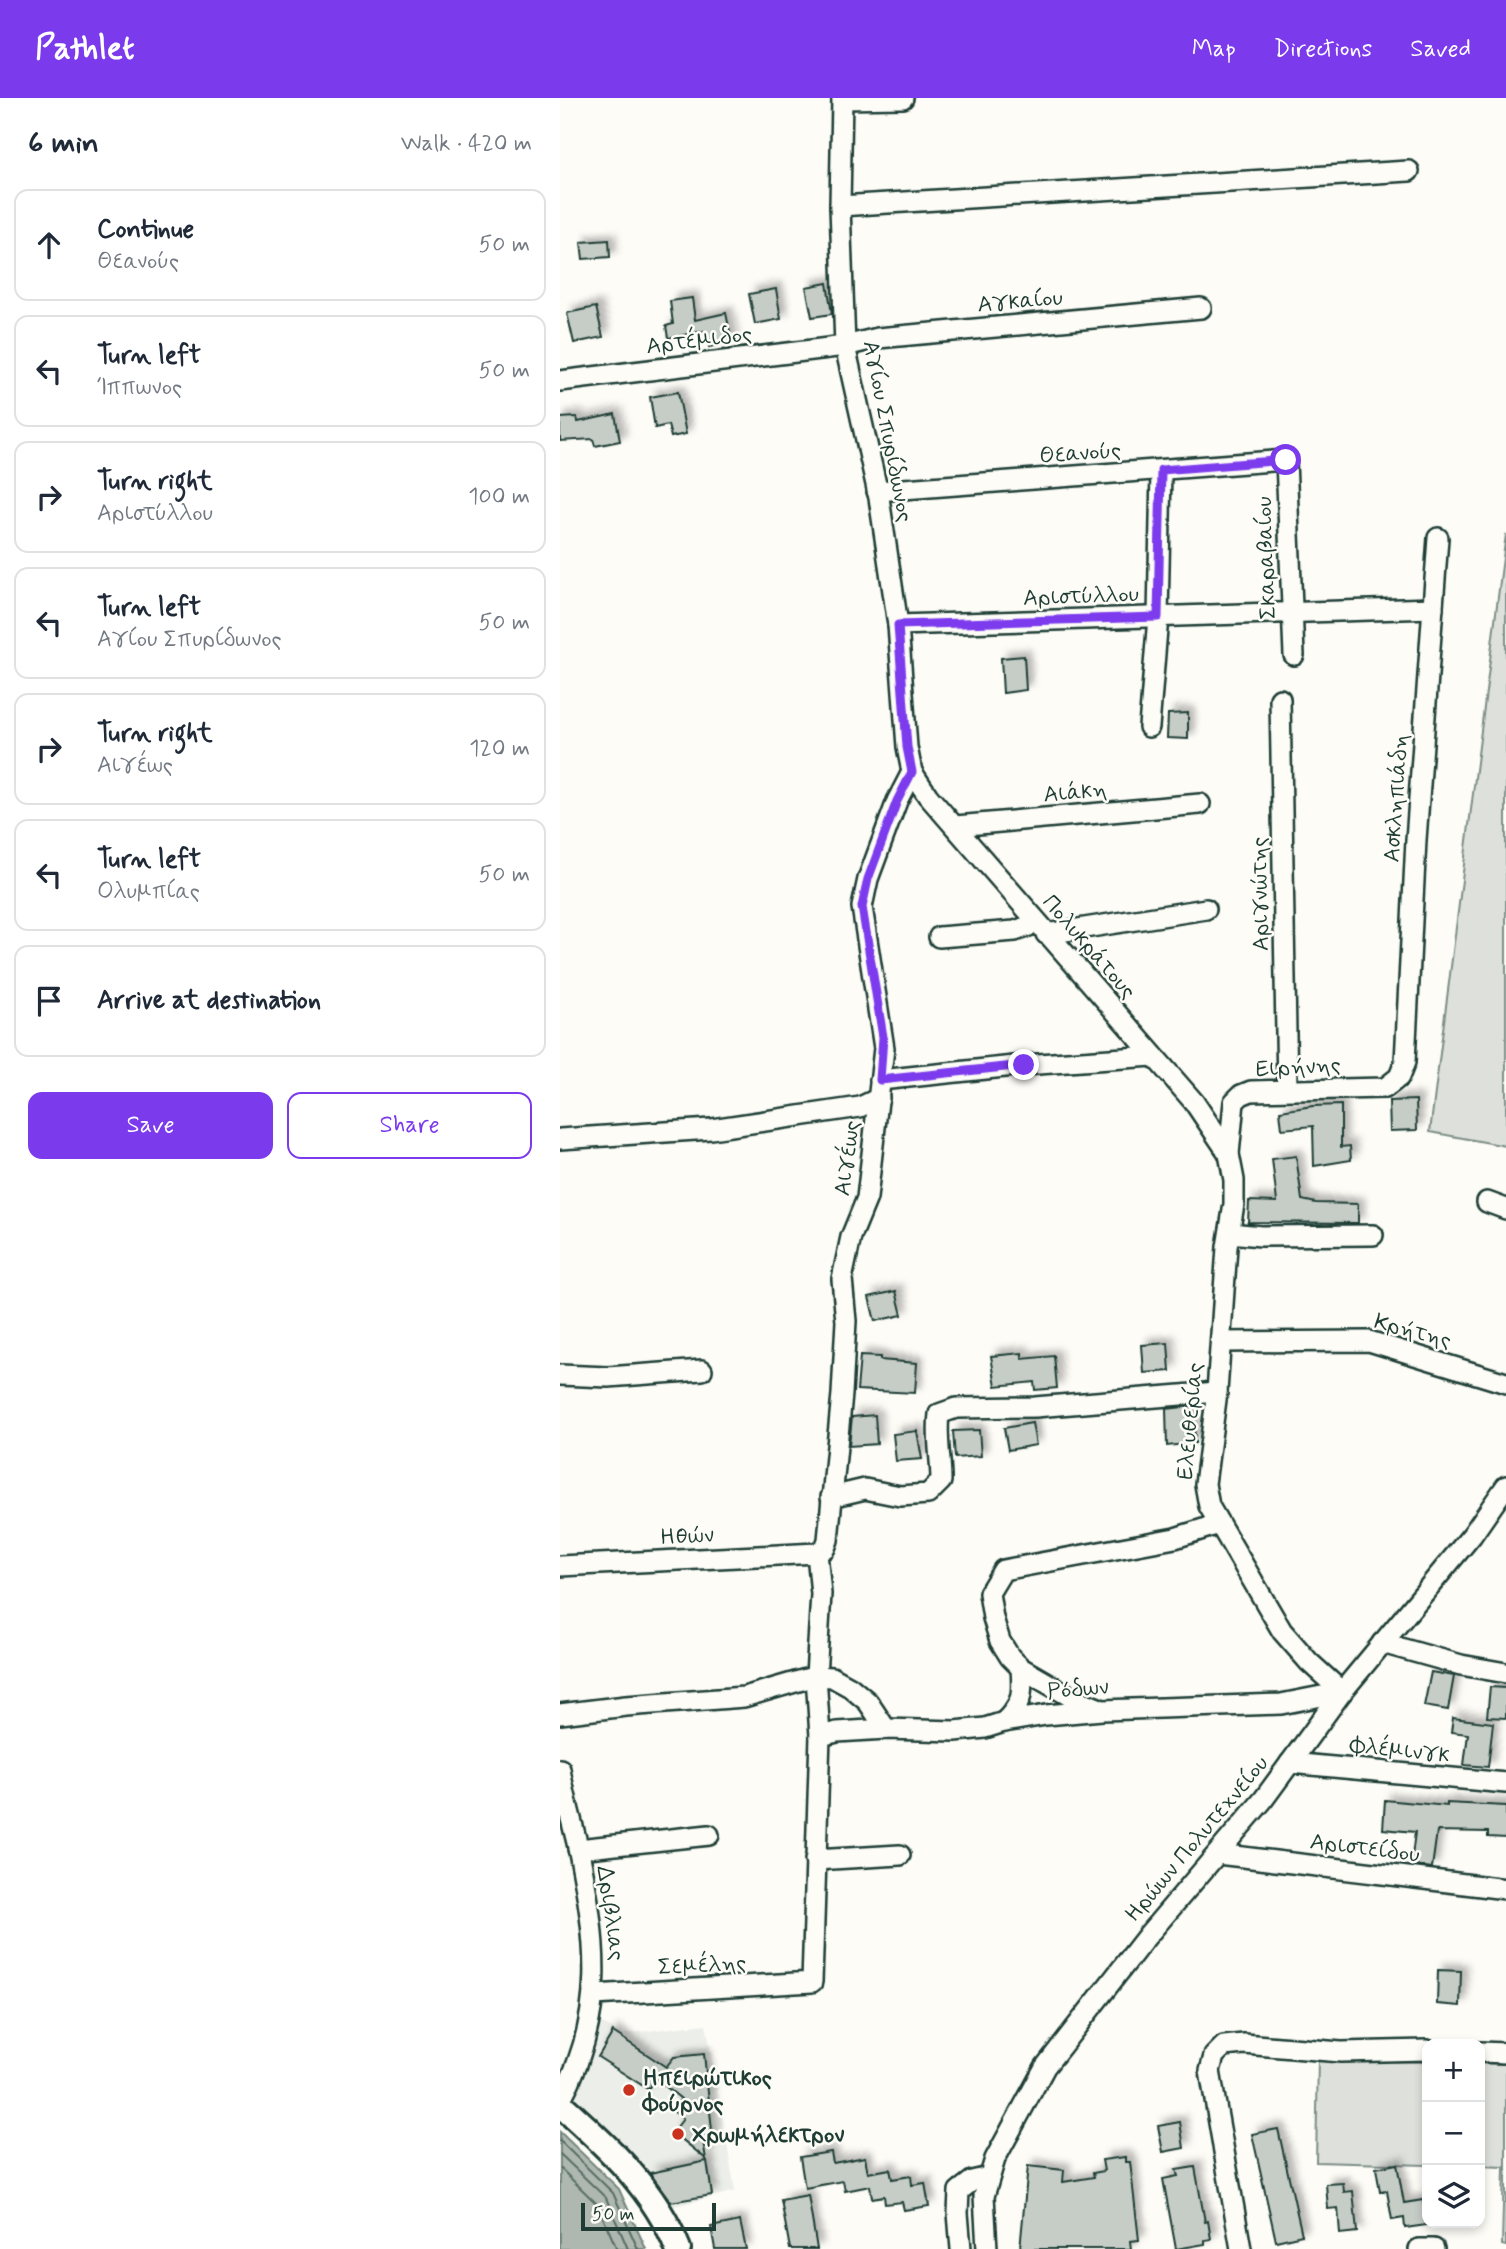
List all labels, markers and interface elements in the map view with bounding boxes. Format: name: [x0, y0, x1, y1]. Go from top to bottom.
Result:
text: Pathlet: [35, 27, 135, 71]
text: Map: [1192, 34, 1236, 65]
text: Directions: [1274, 34, 1372, 65]
text: Saved: [1410, 34, 1471, 65]
text: 6 min: [28, 124, 99, 163]
text: Walk · 420 m: [401, 129, 532, 159]
text: Continue: [97, 213, 194, 247]
icon: ahead: [30, 226, 68, 264]
text: 50 m: [479, 230, 530, 260]
text: Θεανούς: [97, 247, 179, 277]
street label: Αγκαίου: [976, 283, 1064, 321]
street label: Αρτέμιδος: [644, 318, 754, 362]
street label: Αγίου Σπυρίδωνος: [855, 338, 919, 525]
text: Turn left: [97, 339, 201, 373]
icon: left: [30, 352, 68, 390]
text: 50 m: [479, 356, 530, 386]
text: Ίππωνος: [97, 373, 182, 403]
street label: Θεανούς: [1038, 436, 1122, 472]
route start: [1270, 444, 1301, 475]
text: Turn right: [97, 465, 213, 499]
icon: right: [30, 478, 68, 516]
text: 100 m: [468, 482, 530, 512]
street label: Σκαραβαίου: [1250, 496, 1284, 620]
text: Αριστύλλου: [97, 499, 213, 529]
street label: Αριστύλλου: [1023, 580, 1140, 614]
text: Turn left: [97, 591, 201, 625]
icon: left: [30, 604, 68, 642]
text: 50 m: [479, 608, 530, 638]
text: Αγίου Σπυρίδωνος: [97, 625, 282, 655]
text: Turn right: [97, 717, 213, 751]
icon: right: [30, 730, 68, 768]
street label: Ασκληπιάδη: [1378, 733, 1416, 863]
text: 120 m: [469, 734, 530, 764]
text: Αιγέως: [97, 751, 173, 781]
street label: Αιάκη: [1042, 775, 1108, 811]
street label: Αριγνώτης: [1245, 836, 1277, 951]
text: Turn left: [97, 843, 201, 877]
icon: left: [30, 856, 68, 894]
text: 50 m: [479, 860, 530, 890]
text: Ολυμπίας: [97, 877, 200, 907]
street label: Πολυκράτους: [1035, 889, 1142, 1006]
icon: arrive: [30, 982, 68, 1020]
text: Arrive at destination: [97, 984, 321, 1018]
route end: [1008, 1049, 1039, 1080]
street label: Ειρήνης: [1255, 1051, 1341, 1085]
button: Save: [28, 1092, 273, 1159]
button: Share: [287, 1092, 532, 1159]
street label: Αιγέως: [826, 1118, 868, 1198]
street label: Κρήτης: [1371, 1307, 1454, 1357]
street label: Ελευθερίας: [1171, 1361, 1211, 1481]
street label: Ηθών: [659, 1521, 715, 1553]
street label: Ρόδων: [1046, 1672, 1110, 1708]
street label: Φλέμινγκ: [1348, 1729, 1451, 1771]
street label: Ηρώων Πολυτεχνείου: [1119, 1750, 1276, 1929]
street label: Αριστείδου: [1308, 1827, 1421, 1871]
street label: Δριβλιας: [589, 1864, 632, 1963]
street label: Σεμέλης: [657, 1947, 747, 1983]
map controls: [1422, 2039, 1485, 2228]
button: +: [1422, 2039, 1485, 2102]
place label: Ηπειρώτικος Φούρνος: [641, 2064, 772, 2120]
marker: Ηπειρώτικος Φούρνος: [621, 2082, 637, 2098]
button: −: [1422, 2102, 1485, 2165]
place label: Χρωμήλεκτρον: [692, 2121, 844, 2151]
marker: Χρωμήλεκτρον: [670, 2126, 686, 2142]
button: layers: [1422, 2165, 1485, 2228]
scale bar: [581, 2200, 716, 2232]
text: 50 m: [592, 2202, 635, 2227]

